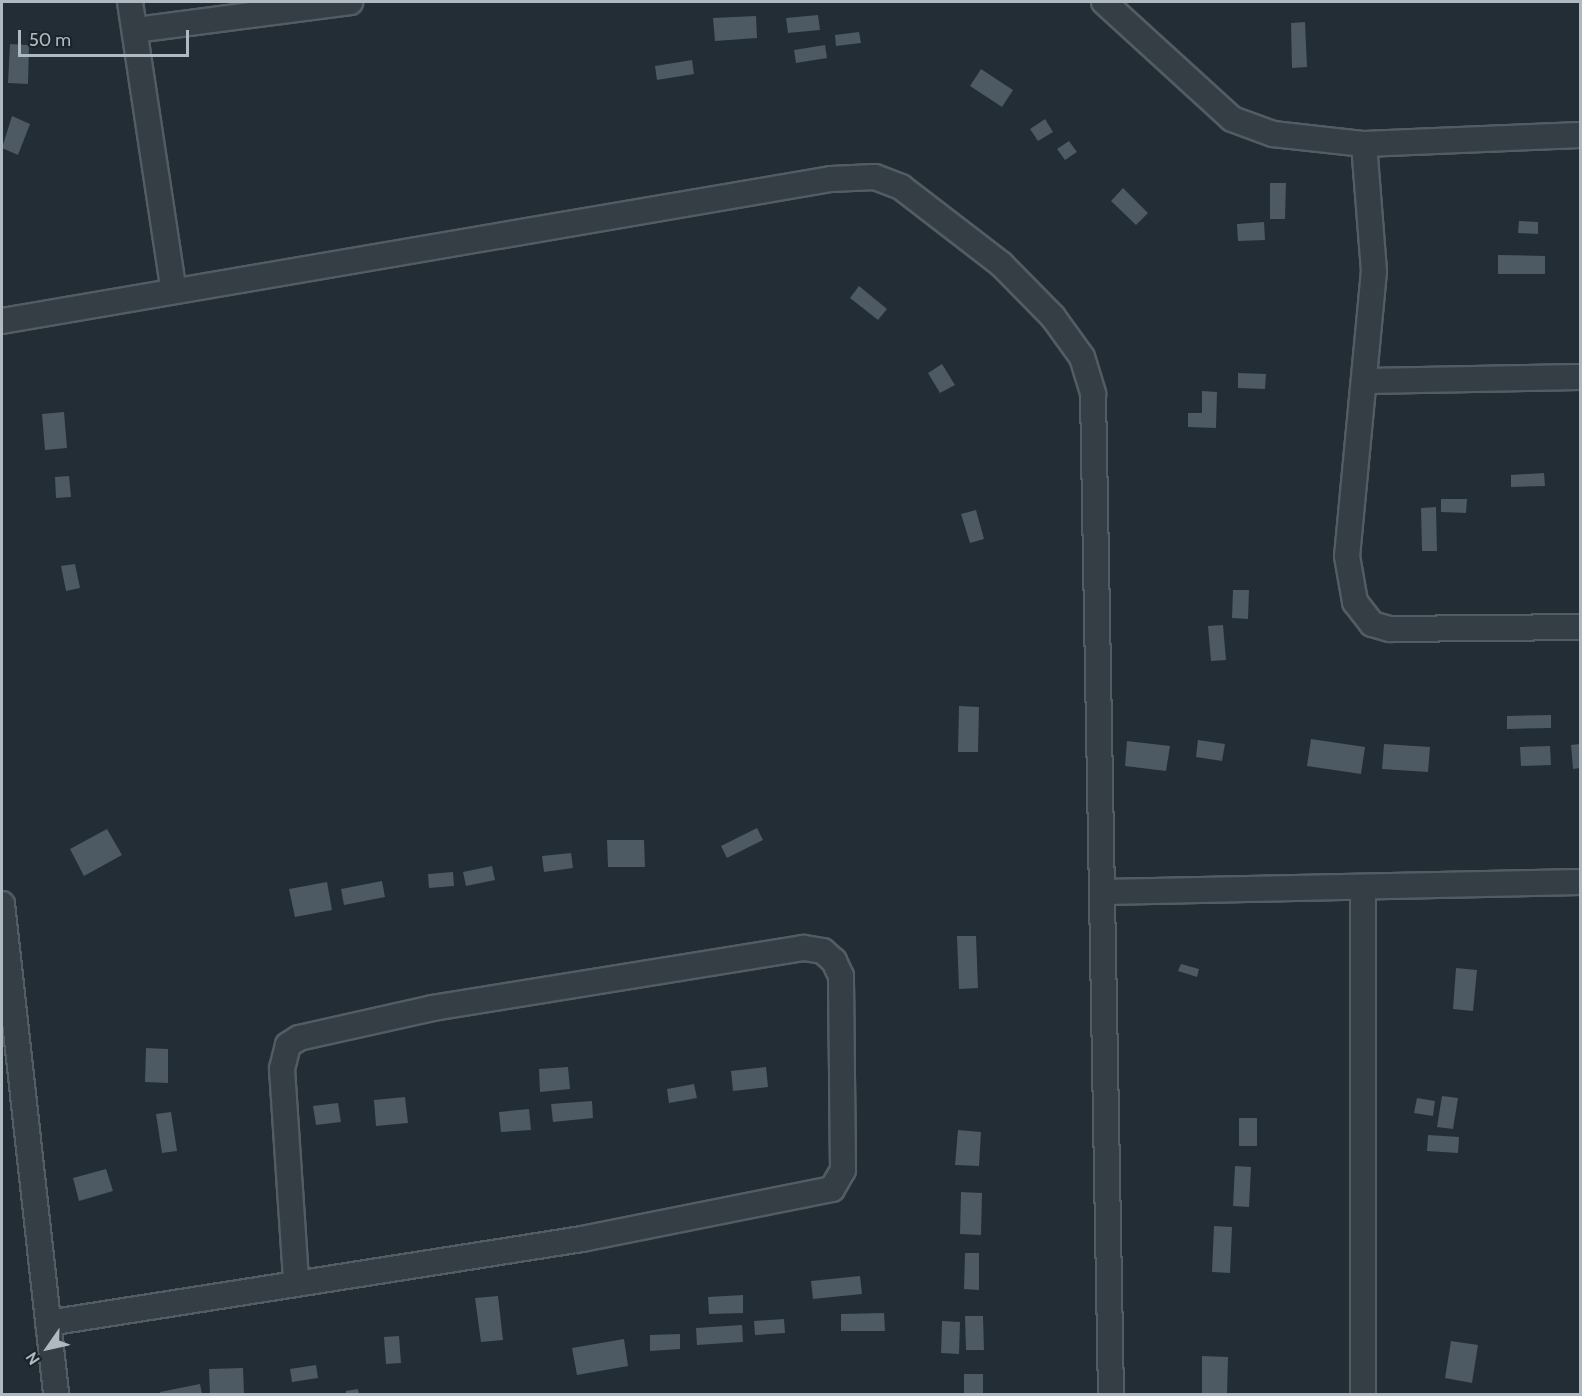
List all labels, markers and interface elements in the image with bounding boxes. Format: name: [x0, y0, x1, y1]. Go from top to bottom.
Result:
scale bar: [21, 18, 192, 56]
text: 50 m: [29, 29, 71, 51]
north arrow: [18, 1318, 78, 1378]
text: N: [22, 1348, 44, 1368]

